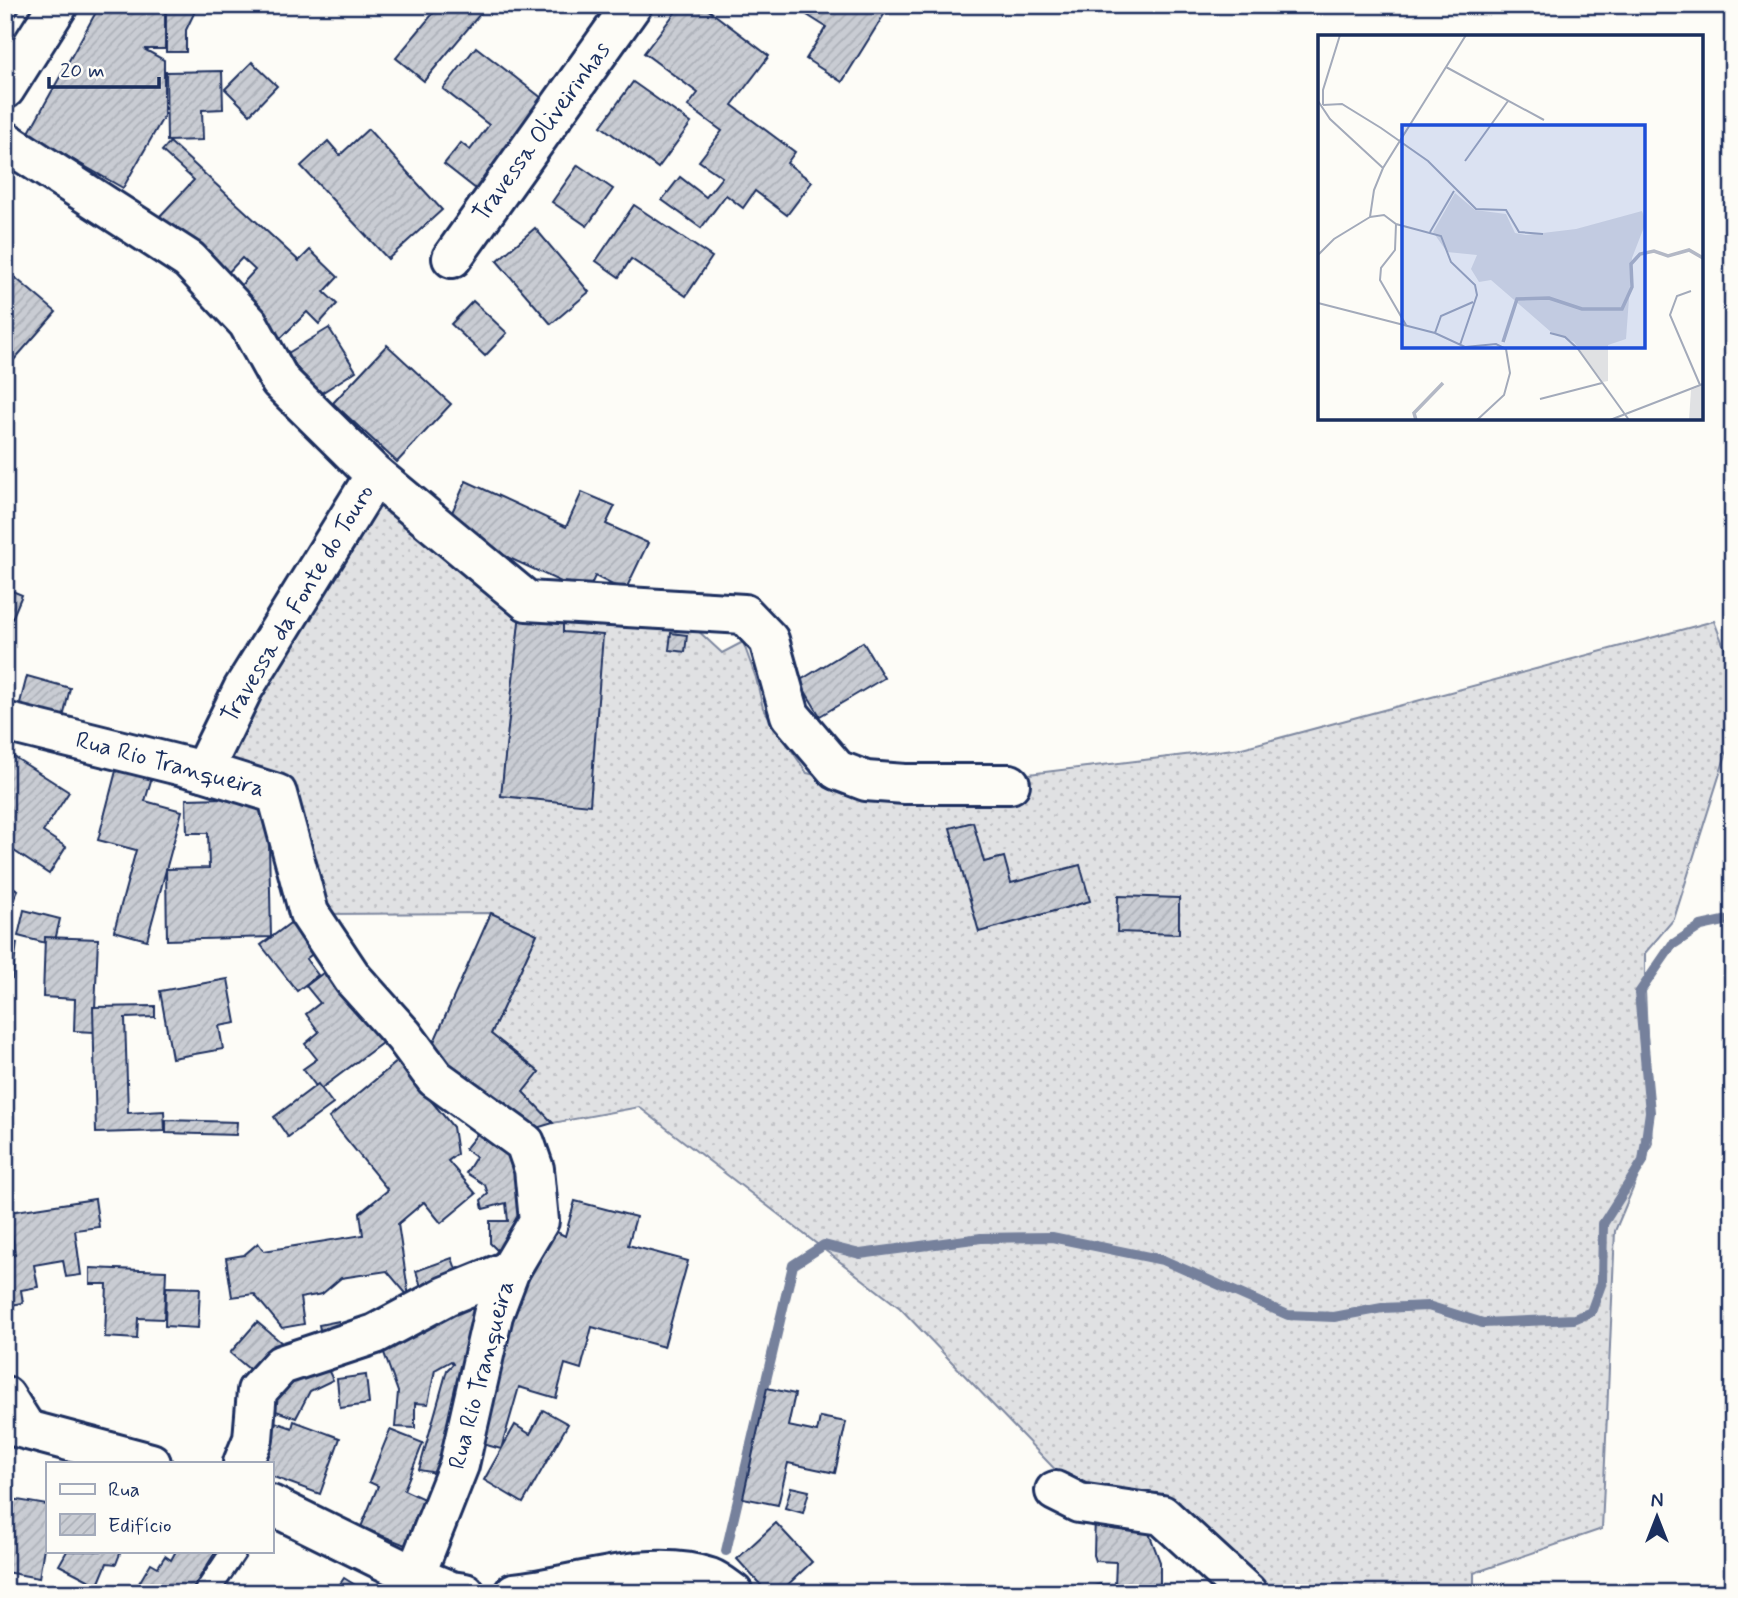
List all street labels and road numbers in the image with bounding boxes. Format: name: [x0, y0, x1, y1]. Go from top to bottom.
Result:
street label: Travessa Oliveirinhas: [466, 35, 618, 228]
street label: Travessa da Fonte do Touro: [214, 479, 382, 729]
street label: Rua Rio Tranqueira: [72, 725, 268, 805]
street label: Rua Rio Tranqueira: [442, 1277, 522, 1473]

